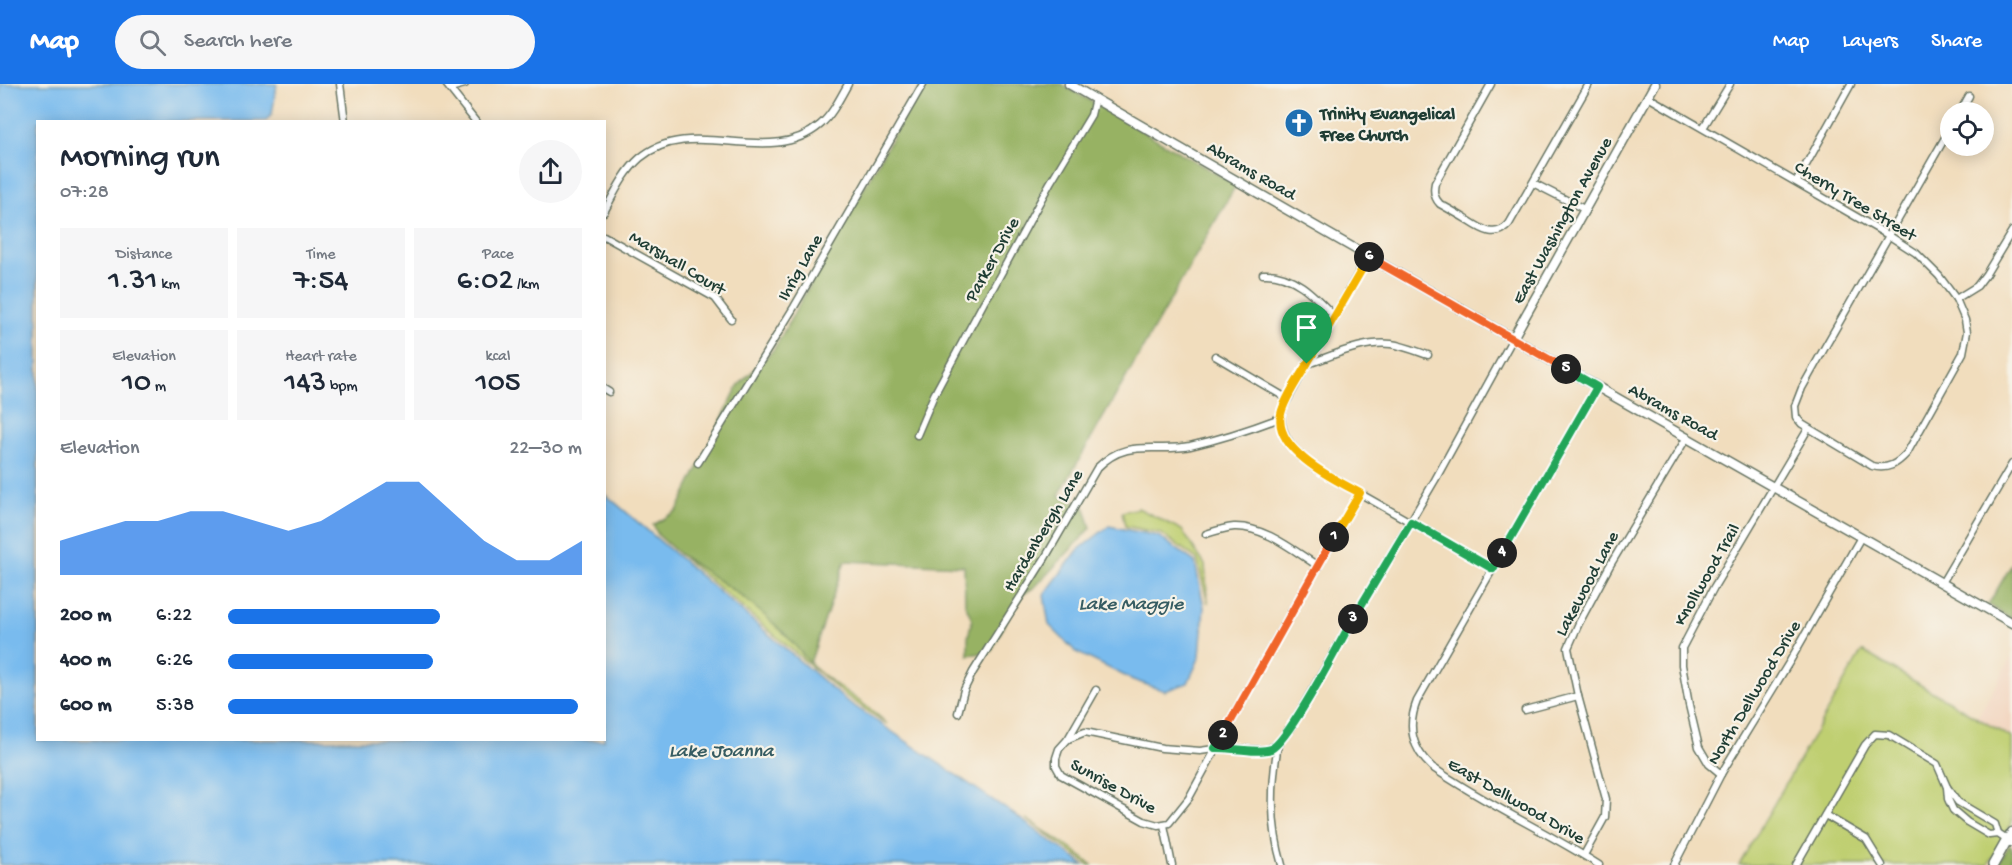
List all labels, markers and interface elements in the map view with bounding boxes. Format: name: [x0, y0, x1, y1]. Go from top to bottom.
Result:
search box: [115, 15, 535, 69]
text: Map: [30, 26, 79, 59]
icon: search: [136, 26, 169, 59]
text: Search here: [184, 29, 292, 55]
text: Map: [1773, 30, 1809, 55]
text: Layers: [1842, 30, 1898, 55]
text: Share: [1931, 30, 1982, 55]
map controls: [1940, 102, 1994, 156]
button: locate: [1940, 102, 1994, 156]
place label: Trinity Evangelical Free Church: [1318, 105, 1455, 147]
church icon: Trinity Evangelical Free Church: [1283, 107, 1315, 139]
street label: East Washington Avenue: [1509, 134, 1618, 308]
street label: Abrams Road: [1202, 138, 1300, 207]
text: Morning run: [60, 140, 220, 178]
button: share: [519, 140, 582, 203]
street label: Cherry Tree Street: [1790, 157, 1921, 248]
text: 07:28: [60, 182, 109, 205]
street label: Parker Drive: [961, 214, 1025, 307]
street label: Marshall Court: [625, 227, 730, 302]
street label: Ihrig Lane: [774, 231, 829, 305]
pin: 6: [1354, 242, 1384, 272]
text: Distance: [116, 246, 172, 265]
text: Time: [306, 246, 336, 265]
text: Pace: [482, 246, 514, 265]
text: 6: [1365, 247, 1373, 266]
text: 1.31: [108, 265, 157, 300]
text: 7:54: [294, 265, 349, 300]
text: 6:02: [457, 265, 513, 300]
text: km: [157, 276, 180, 295]
text: /km: [513, 276, 539, 295]
pin: [1281, 302, 1332, 364]
icon: arrive: [1290, 311, 1323, 344]
text: Elevation: [112, 348, 176, 367]
text: Heart rate: [285, 348, 357, 367]
text: kcal: [486, 348, 510, 367]
pin: 5: [1551, 354, 1581, 384]
text: 5: [1562, 359, 1570, 378]
text: 10: [122, 367, 151, 402]
text: 143: [284, 367, 326, 402]
text: 105: [476, 367, 520, 402]
text: m: [151, 378, 166, 397]
text: bpm: [326, 378, 358, 397]
street label: Abrams Road: [1624, 380, 1723, 447]
text: Elevation: [60, 438, 140, 461]
text: 22–30 m: [509, 438, 582, 461]
street label: Hardenbergh Lane: [999, 466, 1089, 596]
street label: Knollwood Trail: [1670, 520, 1746, 630]
pin: 1: [1319, 522, 1349, 552]
text: 1: [1331, 527, 1337, 546]
street label: Lakewood Lane: [1552, 528, 1625, 640]
pin: 4: [1487, 538, 1517, 568]
text: 4: [1498, 543, 1506, 562]
water label: Lake Maggie: [1079, 594, 1184, 617]
pin: 3: [1338, 604, 1368, 634]
text: 200 m: [60, 605, 111, 628]
text: 6:22: [156, 605, 192, 628]
text: 3: [1349, 609, 1357, 628]
street label: North Dellwood Drive: [1704, 617, 1807, 769]
text: 400 m: [60, 650, 111, 673]
text: 6:26: [156, 650, 192, 673]
text: 600 m: [60, 695, 112, 718]
text: 5:38: [156, 695, 194, 718]
pin: 2: [1208, 720, 1238, 750]
text: 2: [1219, 725, 1227, 744]
water label: Lake Joanna: [669, 741, 775, 764]
street label: East Dellwood Drive: [1443, 754, 1589, 850]
street label: Sunrise Drive: [1066, 755, 1160, 820]

